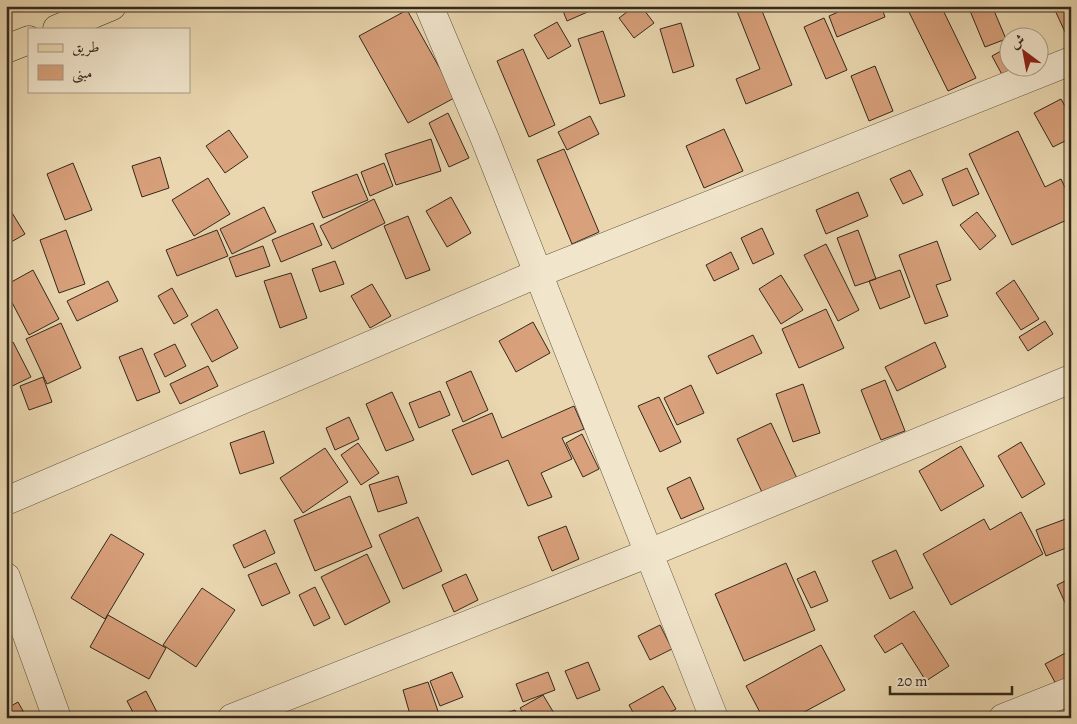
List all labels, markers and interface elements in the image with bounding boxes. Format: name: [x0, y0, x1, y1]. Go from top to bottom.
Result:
legend: [28, 28, 190, 92]
north arrow: [1000, 28, 1050, 78]
text: ش: [1006, 30, 1028, 53]
text: طريق: [72, 37, 99, 57]
text: مبنى: [72, 63, 92, 84]
scale bar: [890, 664, 1012, 696]
text: 20 m: [897, 671, 928, 691]

